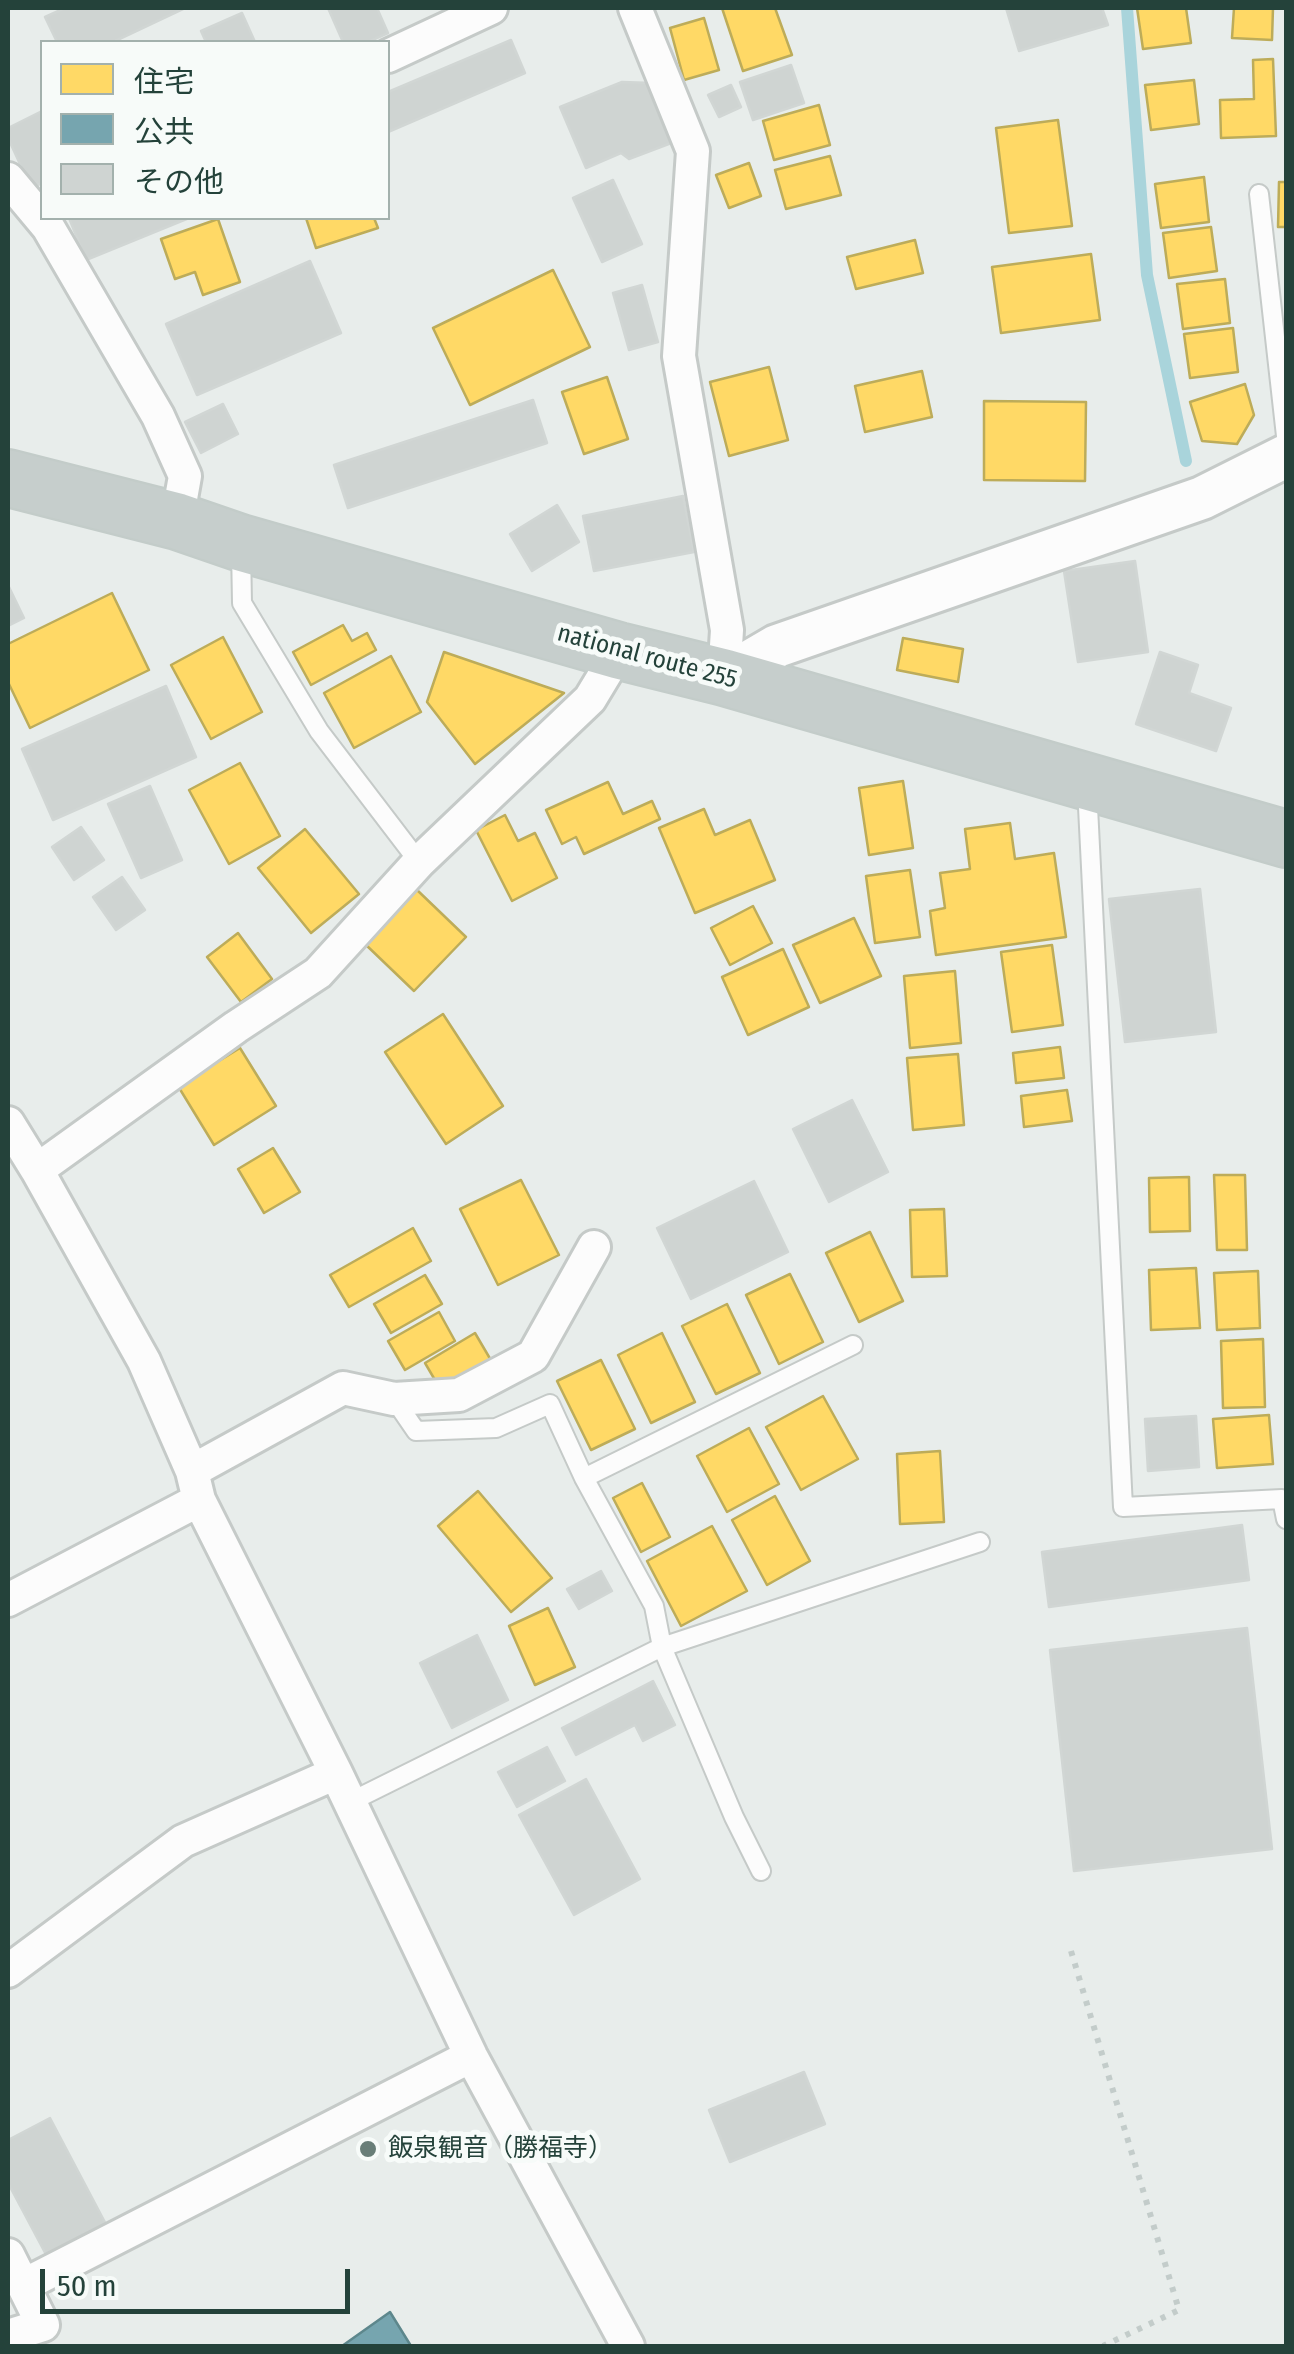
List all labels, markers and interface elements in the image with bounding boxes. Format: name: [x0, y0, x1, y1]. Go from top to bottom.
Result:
legend: [40, 40, 390, 220]
text: 住宅: [134, 64, 194, 100]
text: 公共: [134, 114, 194, 150]
text: その他: [134, 164, 224, 200]
street label: national route 255: [554, 619, 740, 695]
place label: 飯泉観音（勝福寺）: [388, 2134, 613, 2164]
marker: 飯泉観音（勝福寺）: [357, 2138, 379, 2160]
scale bar: [45, 2249, 355, 2311]
text: 50 m: [57, 2268, 117, 2304]

